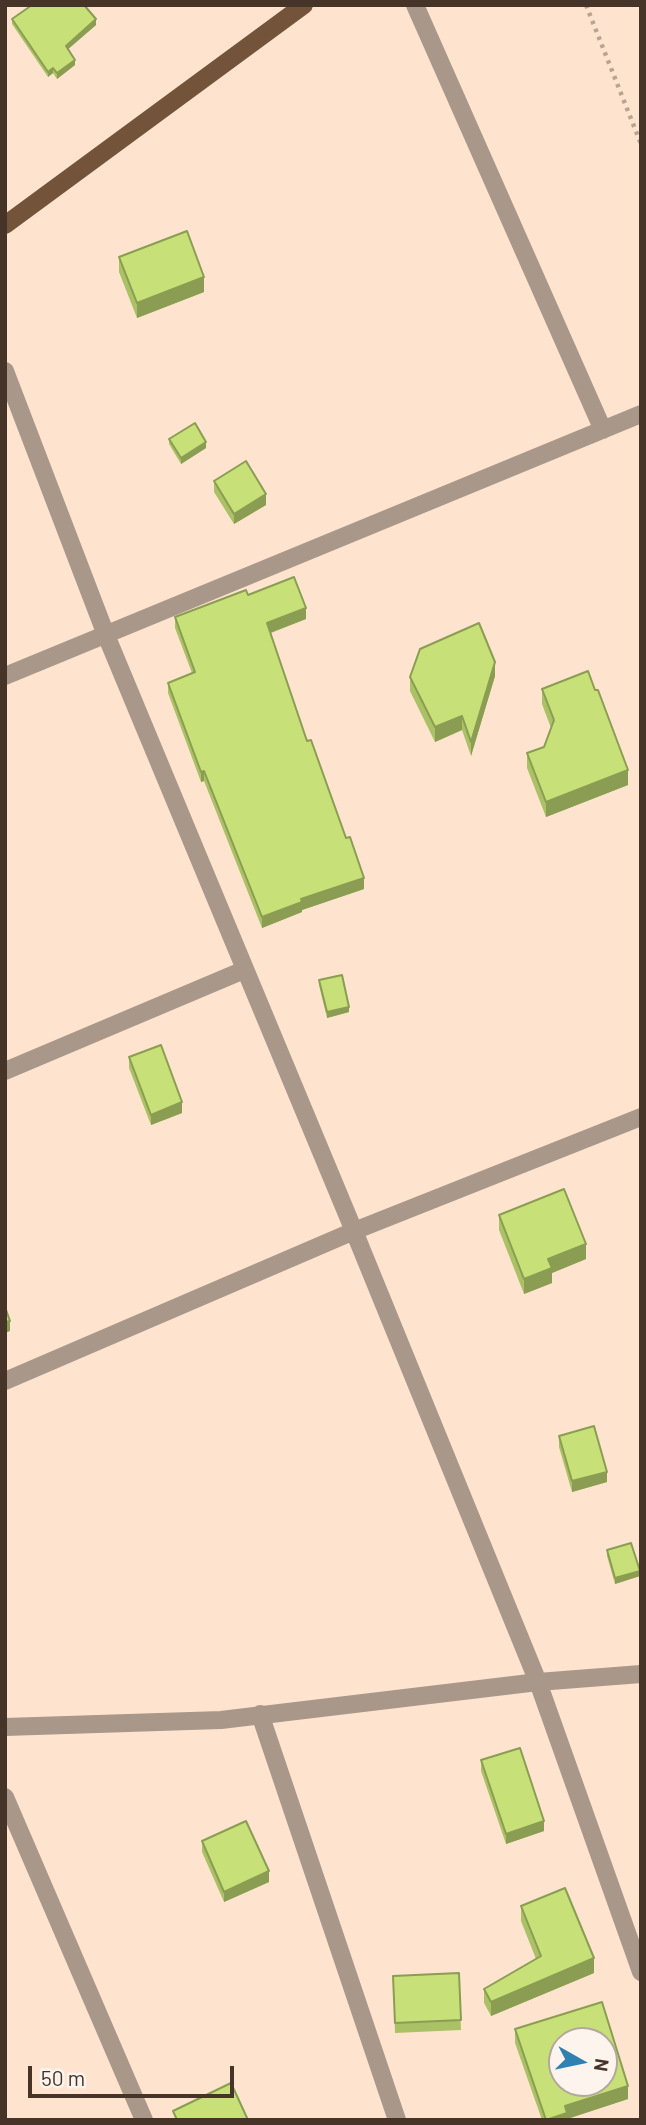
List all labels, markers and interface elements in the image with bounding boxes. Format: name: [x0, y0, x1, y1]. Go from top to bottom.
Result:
north arrow: [548, 2027, 618, 2097]
scale bar: [32, 2052, 238, 2096]
text: N: [590, 2057, 615, 2073]
text: 50 m: [41, 2065, 85, 2090]

